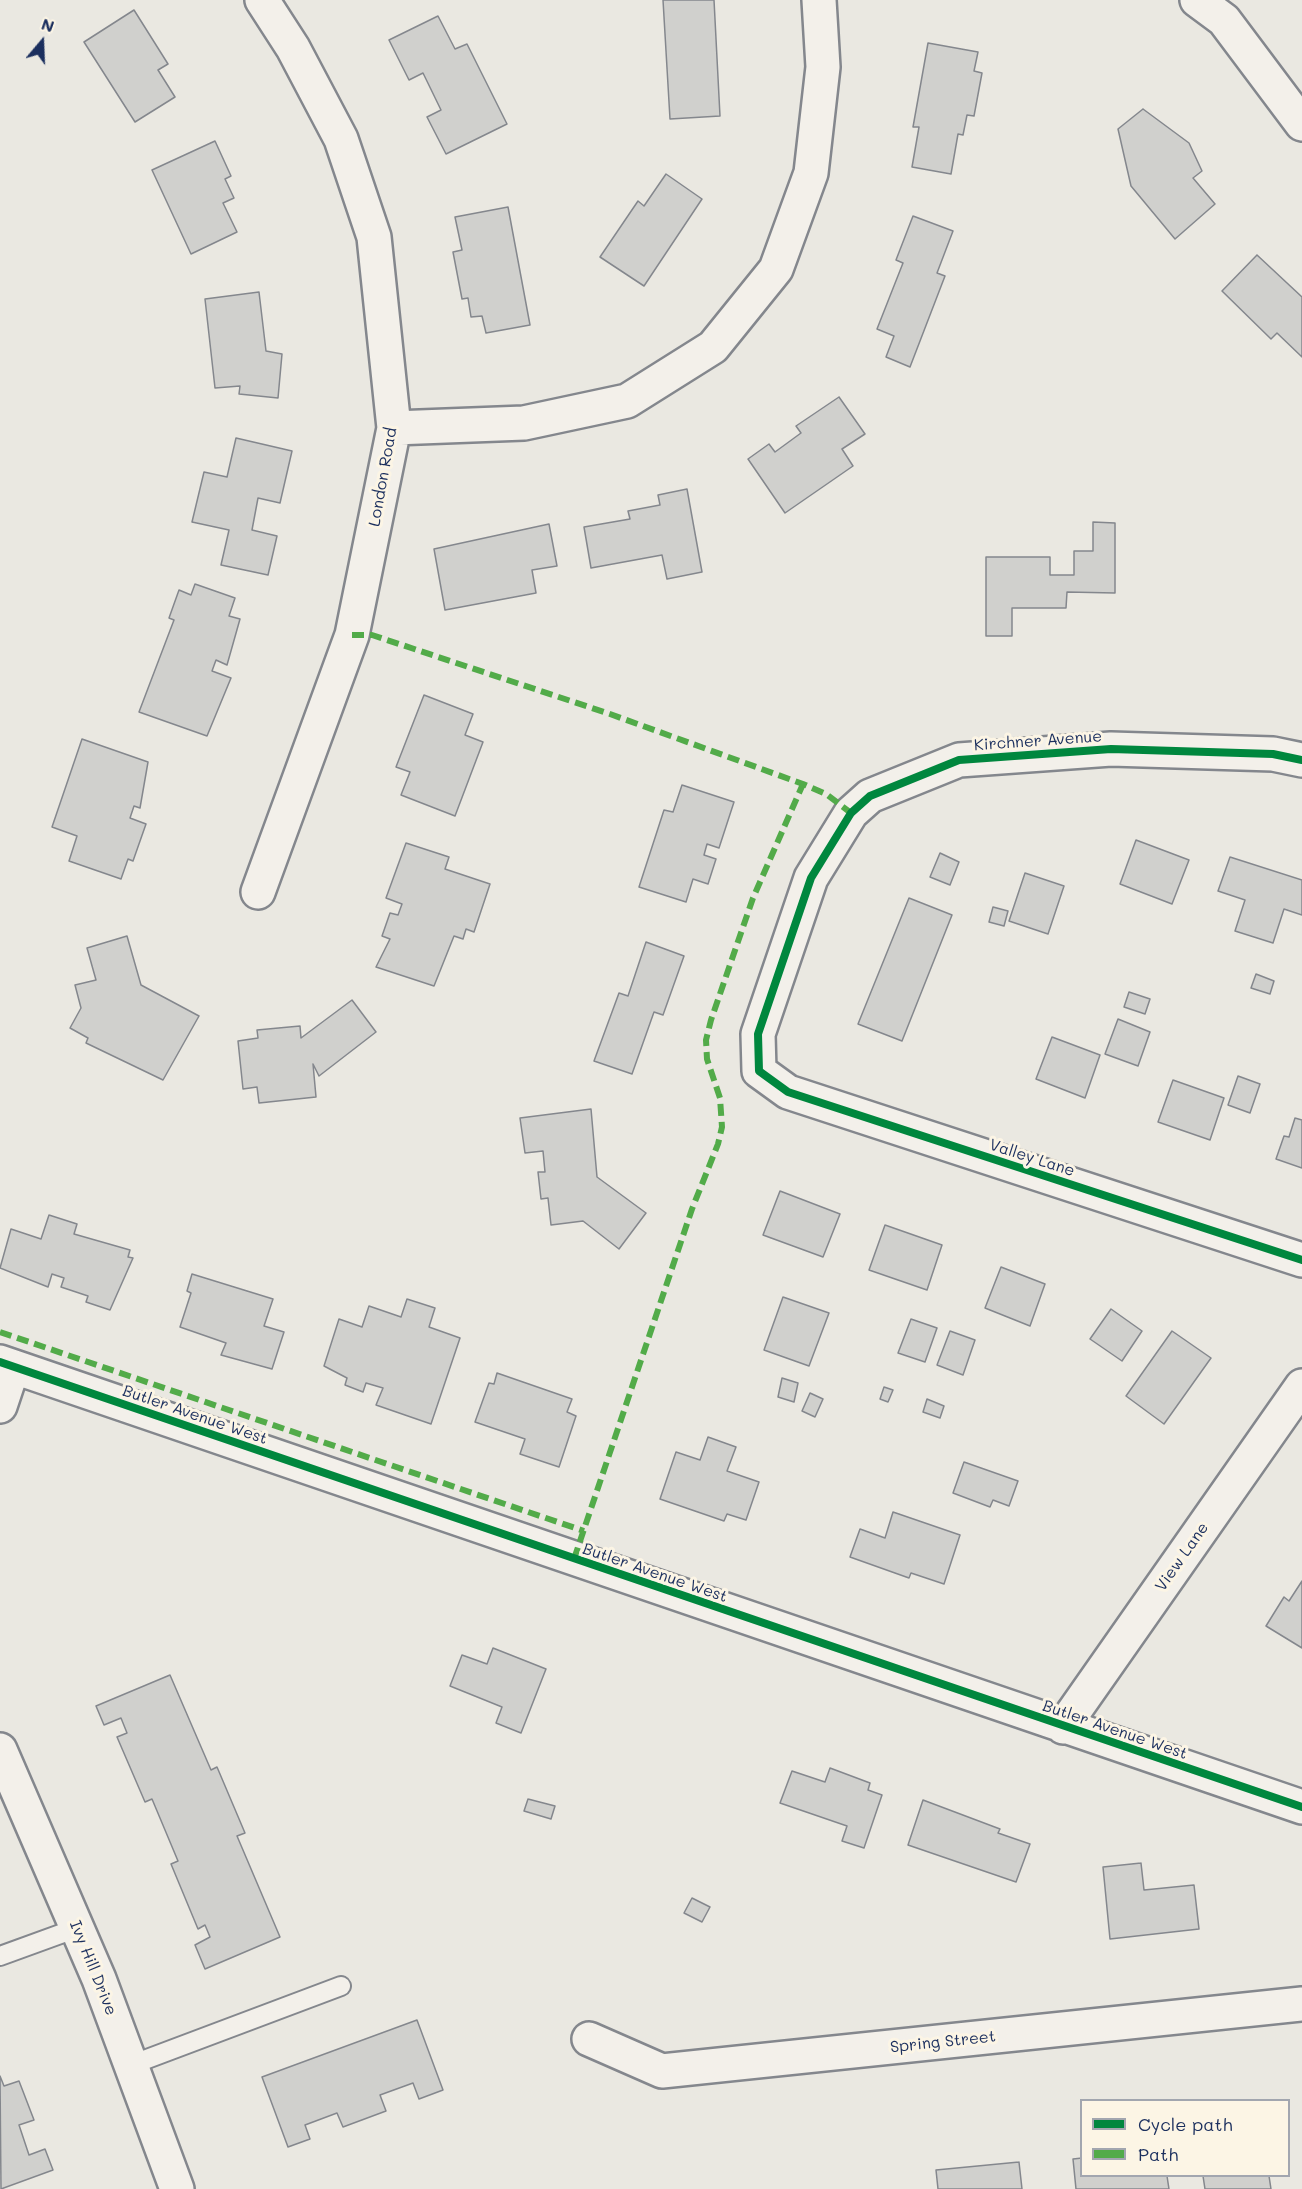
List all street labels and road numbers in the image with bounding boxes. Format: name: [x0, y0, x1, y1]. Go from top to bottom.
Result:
street label: London Road: [365, 426, 401, 528]
street label: Kirchner Avenue: [973, 727, 1103, 755]
street label: Valley Lane: [987, 1135, 1077, 1181]
street label: Butler Avenue West: [120, 1381, 270, 1449]
street label: View Lane: [1151, 1519, 1213, 1595]
street label: Butler Avenue West: [580, 1539, 730, 1607]
street label: Butler Avenue West: [1040, 1696, 1190, 1764]
street label: Ivy Hill Drive: [65, 1918, 121, 2018]
street label: Spring Street: [889, 2027, 997, 2057]

